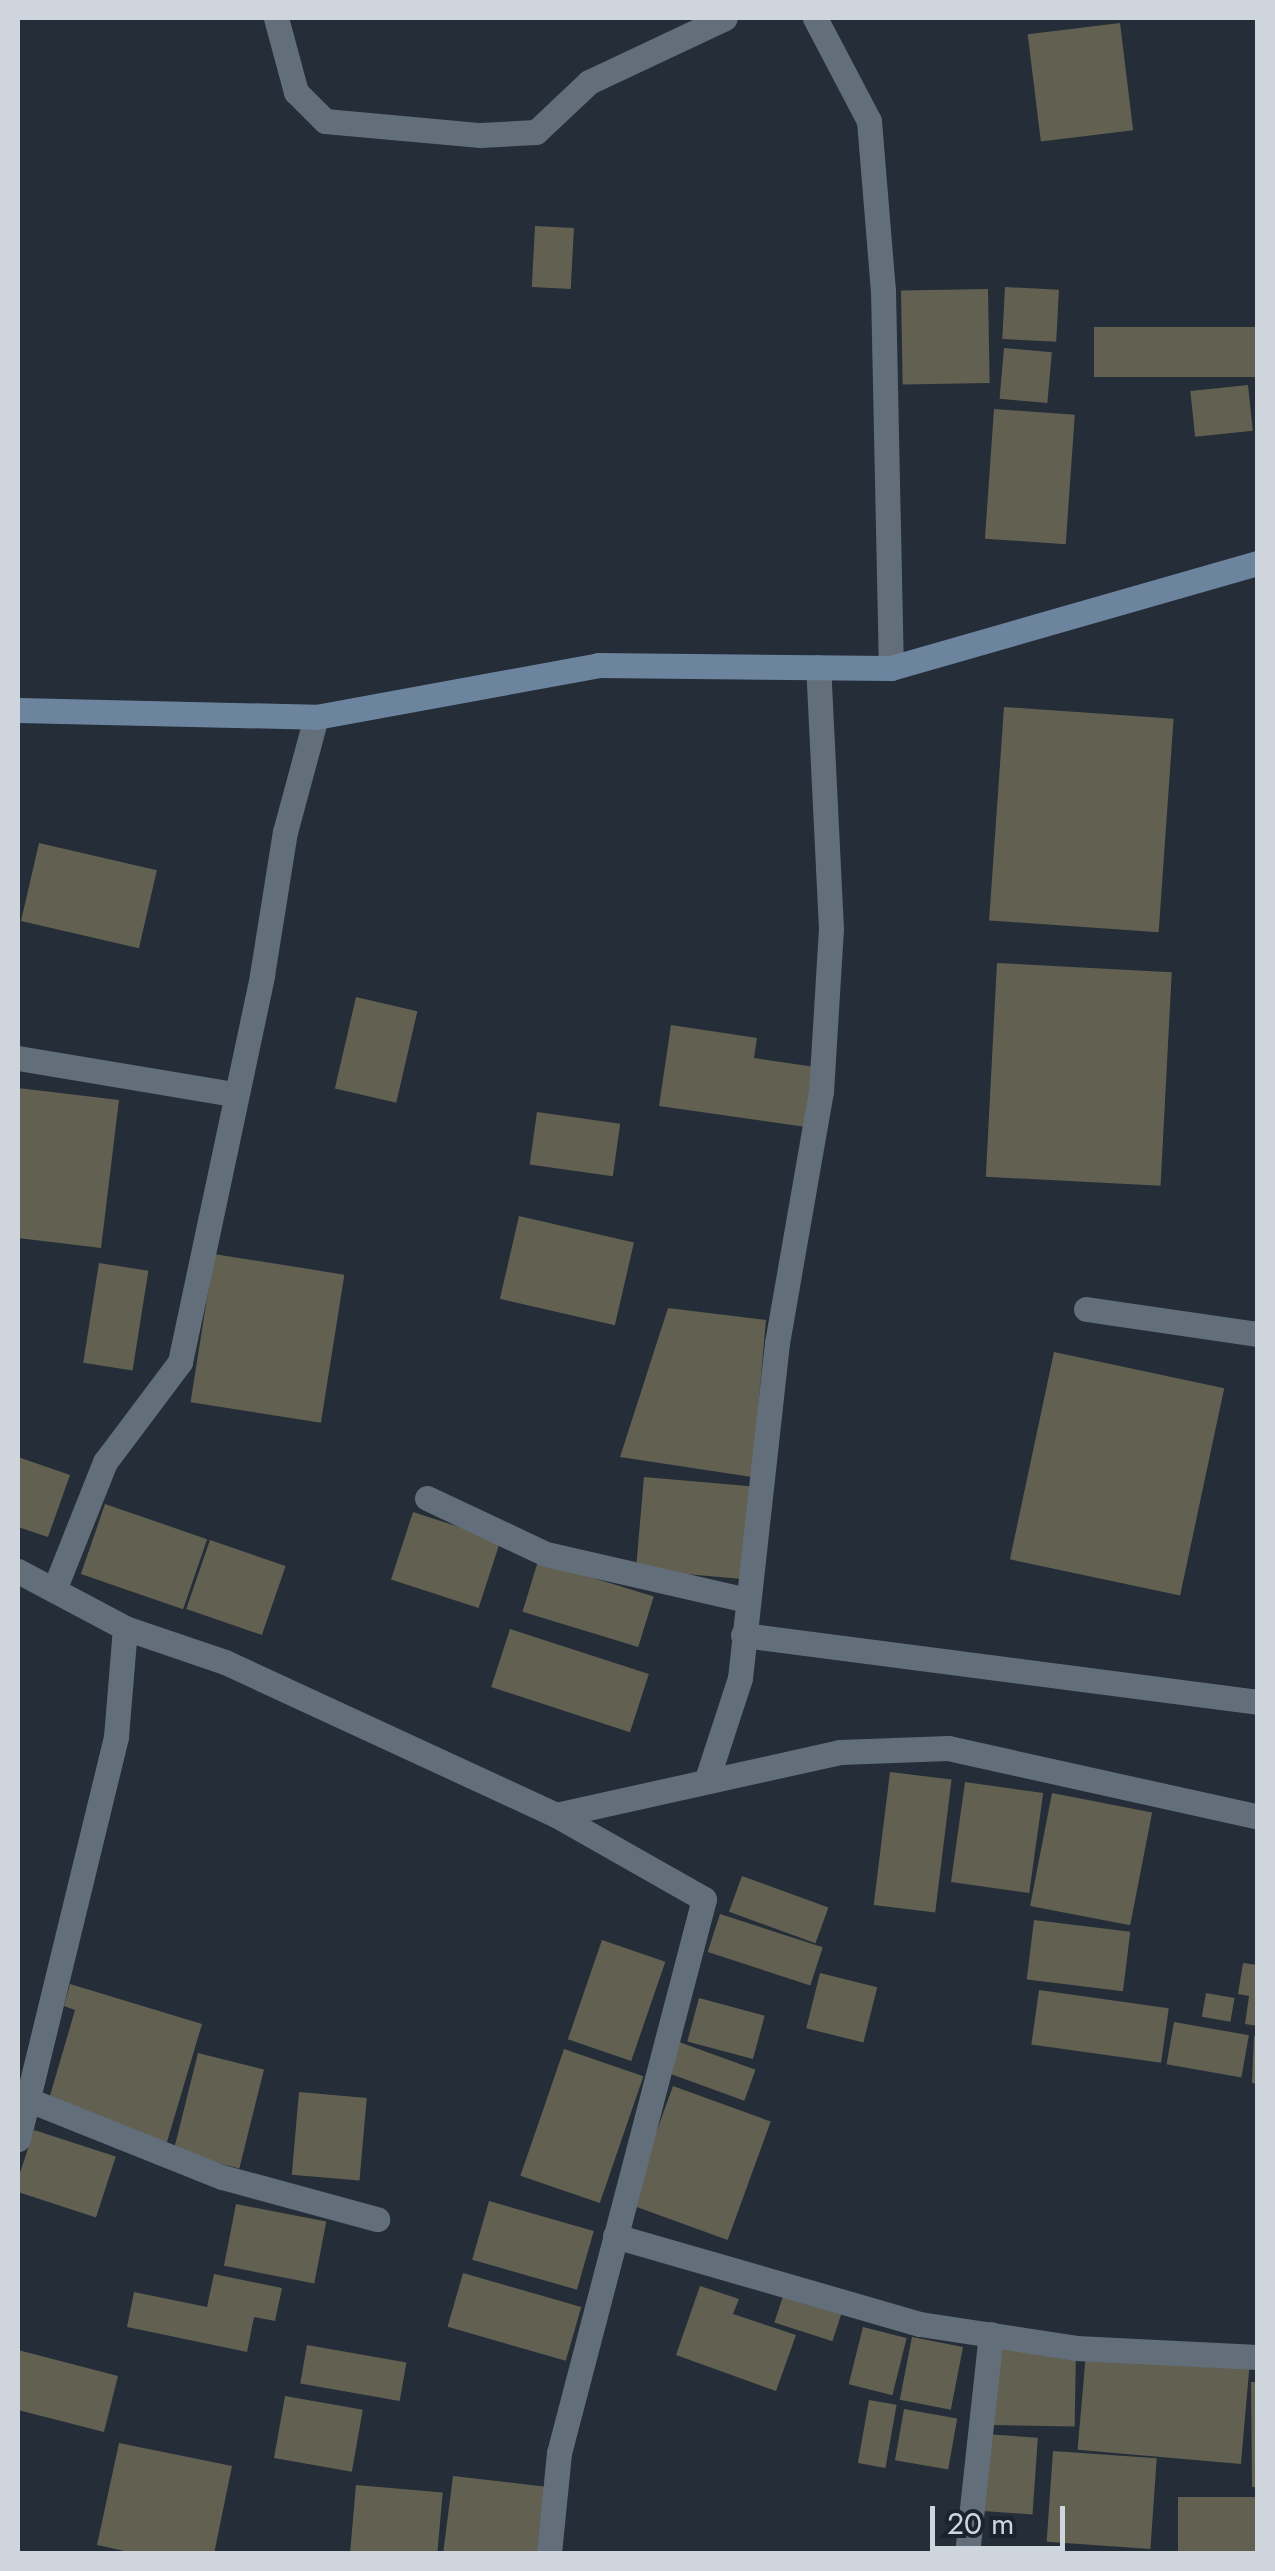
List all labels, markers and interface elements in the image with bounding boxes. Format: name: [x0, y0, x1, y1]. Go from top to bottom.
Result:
scale bar: [935, 2486, 1070, 2548]
text: 20 m: [947, 2502, 1014, 2545]

